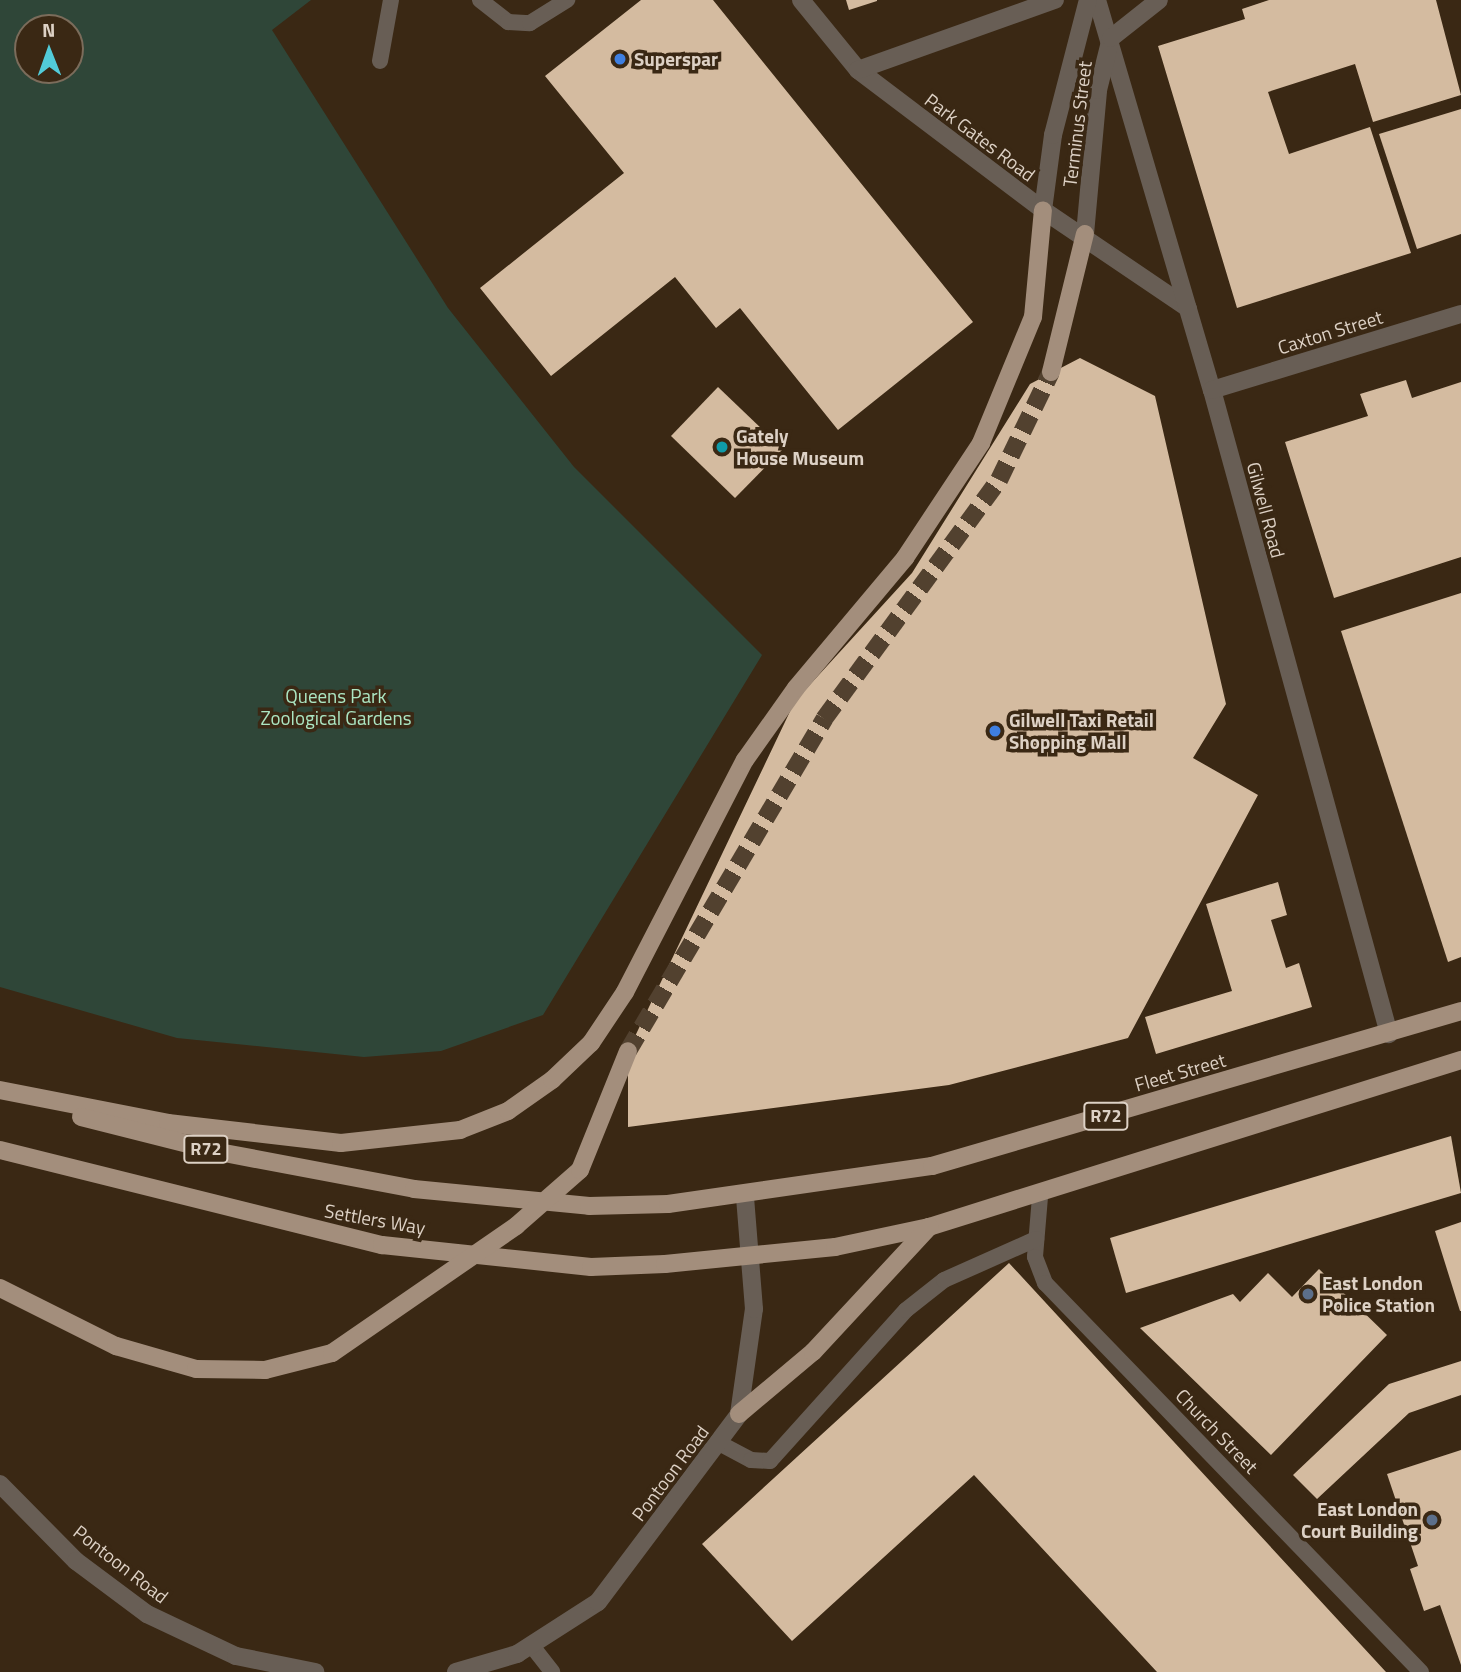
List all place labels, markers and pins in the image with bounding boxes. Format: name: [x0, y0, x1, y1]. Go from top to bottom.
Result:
place label: Superspar: [634, 48, 718, 70]
marker: Superspar: [612, 51, 628, 67]
place label: Gately House Museum: [736, 425, 864, 469]
marker: Gately House Museum: [714, 439, 730, 455]
place label: Gilwell Taxi Retail Shopping Mall: [1009, 709, 1154, 753]
marker: Gilwell Taxi Retail Shopping Mall: [987, 723, 1003, 739]
place label: East London Police Station: [1322, 1272, 1435, 1316]
marker: East London Police Station: [1300, 1286, 1316, 1302]
place label: East London Court Building: [1301, 1498, 1418, 1542]
marker: East London Court Building: [1424, 1512, 1440, 1528]

